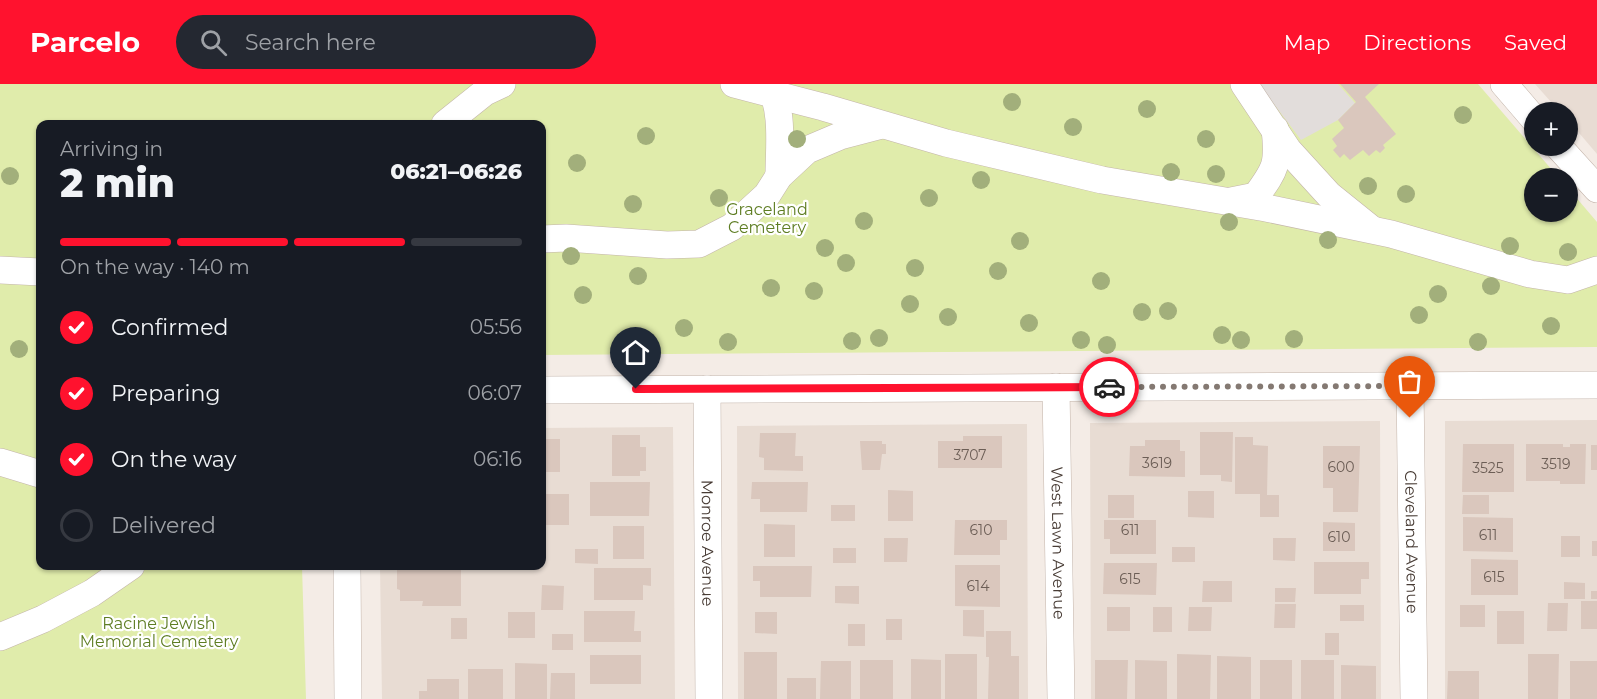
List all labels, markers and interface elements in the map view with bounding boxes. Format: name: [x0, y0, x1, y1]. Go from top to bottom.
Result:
search box: [176, 15, 596, 69]
text: Parcelo: [30, 25, 140, 59]
icon: search: [197, 26, 230, 59]
text: Search here: [245, 29, 376, 56]
text: Map: [1284, 30, 1330, 55]
text: Directions: [1363, 30, 1471, 55]
text: Saved: [1504, 30, 1567, 55]
map controls: [1524, 102, 1578, 222]
button: +: [1524, 102, 1578, 156]
text: Arriving in: [60, 137, 163, 161]
text: 06:21–06:26: [390, 158, 522, 185]
text: 2 min: [60, 159, 175, 207]
button: −: [1524, 168, 1578, 222]
park label: Graceland Cemetery: [726, 200, 808, 237]
text: On the way · 140 m: [60, 255, 250, 279]
icon: check: [60, 311, 93, 344]
text: Confirmed: [111, 314, 228, 341]
text: 05:56: [470, 315, 522, 339]
pin: [610, 327, 661, 389]
icon: home: [619, 336, 652, 369]
pin: [1384, 356, 1435, 418]
courier: [1079, 357, 1139, 417]
icon: bag: [1393, 365, 1426, 398]
icon: car: [1093, 371, 1126, 404]
icon: check: [60, 377, 93, 410]
text: Preparing: [111, 380, 220, 407]
text: 06:07: [467, 381, 522, 405]
icon: check: [60, 443, 93, 476]
text: On the way: [111, 446, 236, 473]
house number: 3707: [953, 446, 987, 464]
text: 06:16: [473, 447, 522, 471]
house number: 3619: [1142, 454, 1172, 472]
house number: 3519: [1541, 455, 1571, 473]
house number: 600: [1327, 458, 1355, 476]
house number: 3525: [1472, 459, 1504, 477]
street label: West Lawn Avenue: [1048, 466, 1069, 620]
street label: Cleveland Avenue: [1402, 470, 1422, 614]
street label: Monroe Avenue: [698, 480, 718, 606]
text: Delivered: [111, 512, 216, 539]
house number: 610: [970, 521, 992, 539]
house number: 611: [1121, 521, 1139, 539]
house number: 611: [1479, 526, 1497, 544]
house number: 610: [1328, 528, 1350, 546]
house number: 615: [1483, 568, 1505, 586]
house number: 615: [1119, 570, 1141, 588]
house number: 614: [967, 577, 990, 595]
park label: Racine Jewish Memorial Cemetery: [80, 614, 239, 651]

